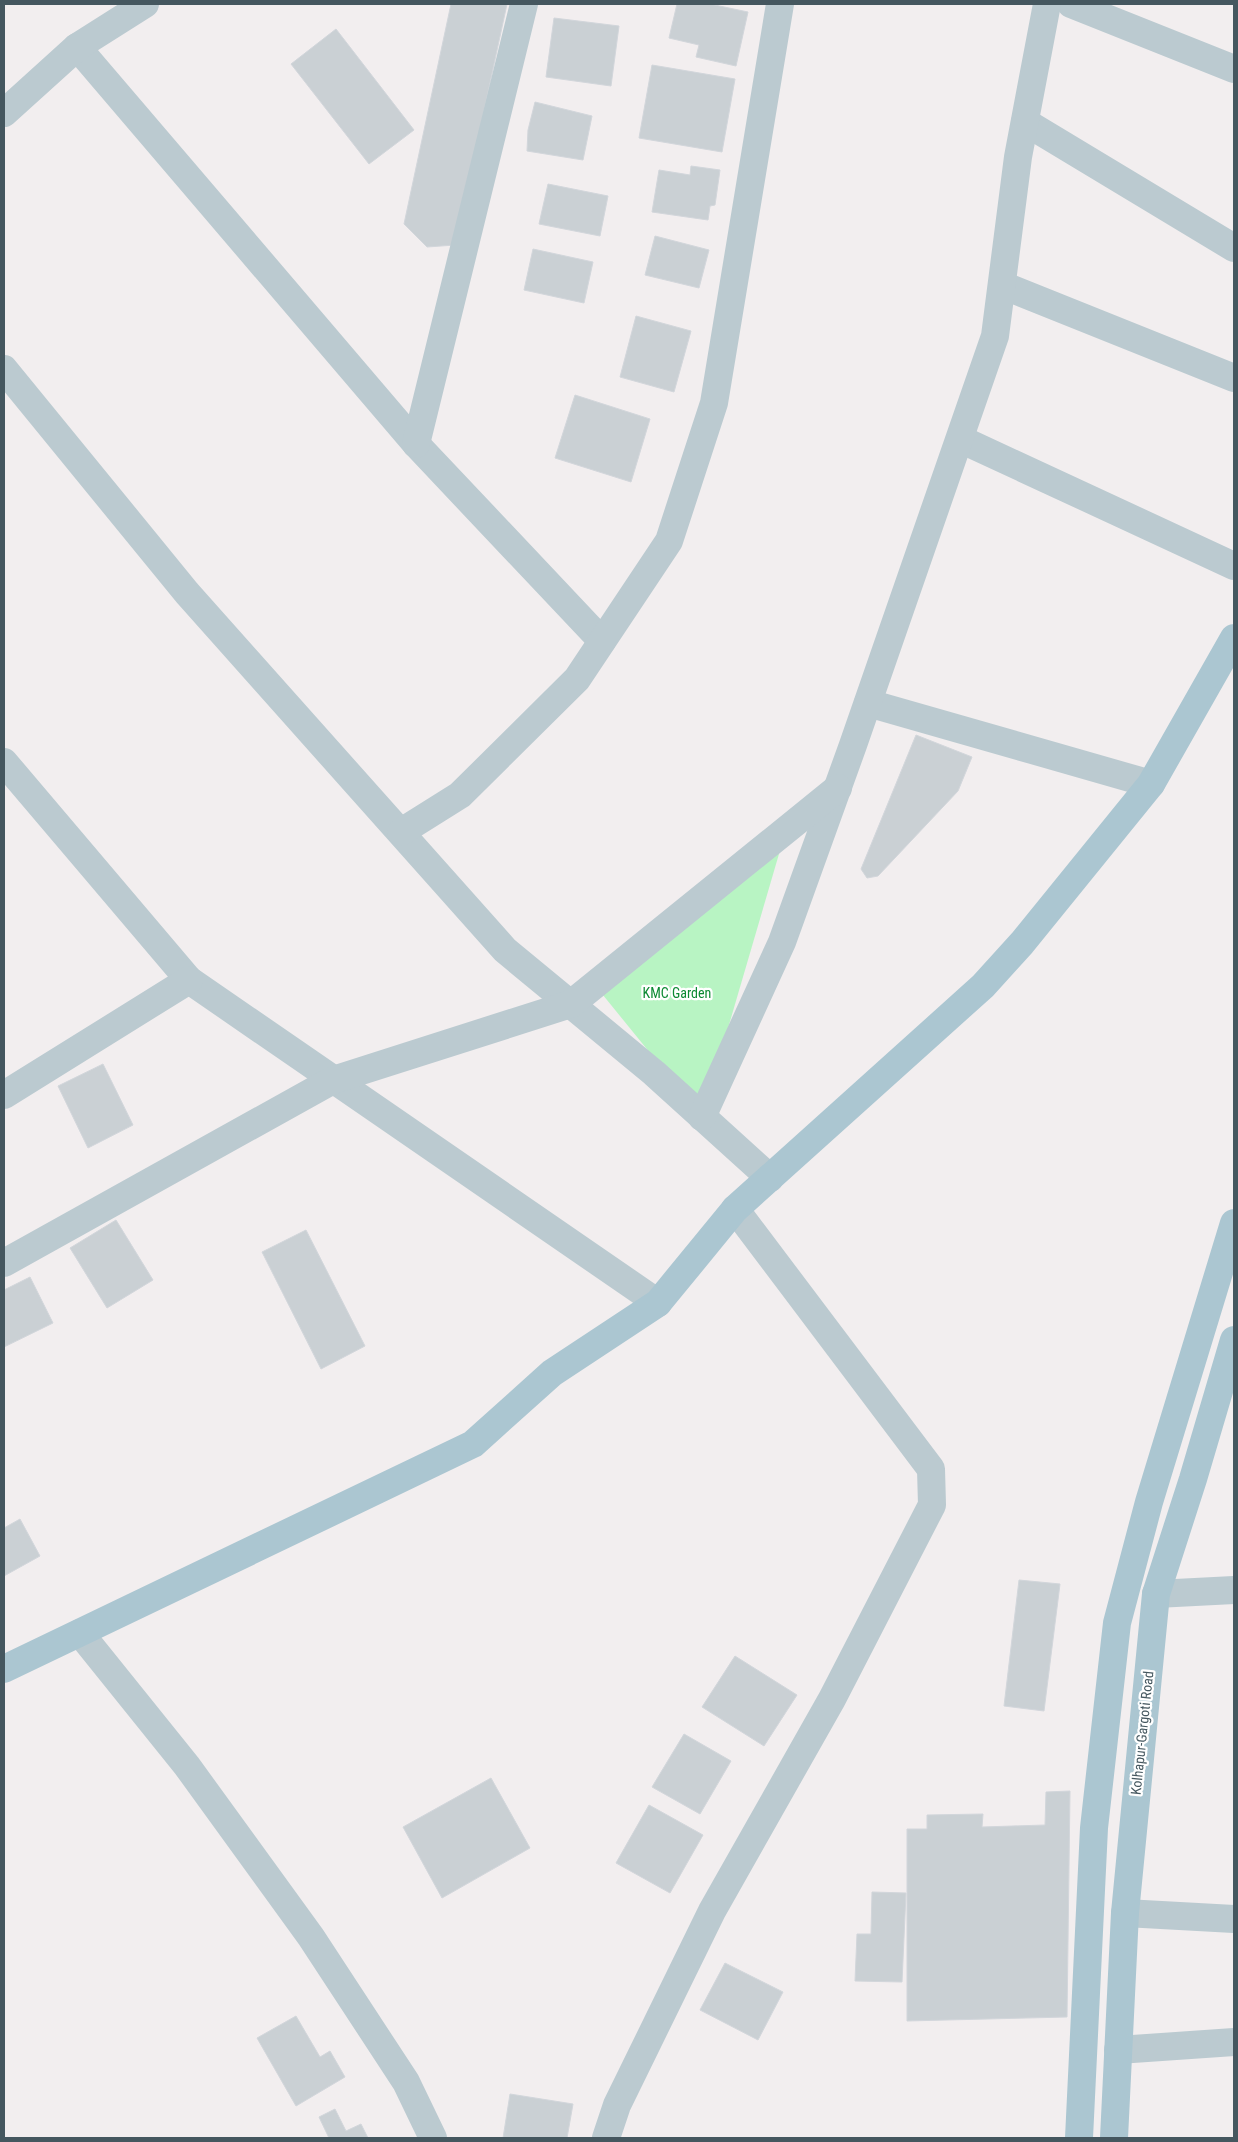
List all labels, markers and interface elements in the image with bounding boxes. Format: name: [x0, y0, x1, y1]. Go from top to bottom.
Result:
park label: KMC Garden: [643, 985, 711, 1001]
street label: Kolhapur-Gargoti Road: [1128, 1670, 1156, 1796]

